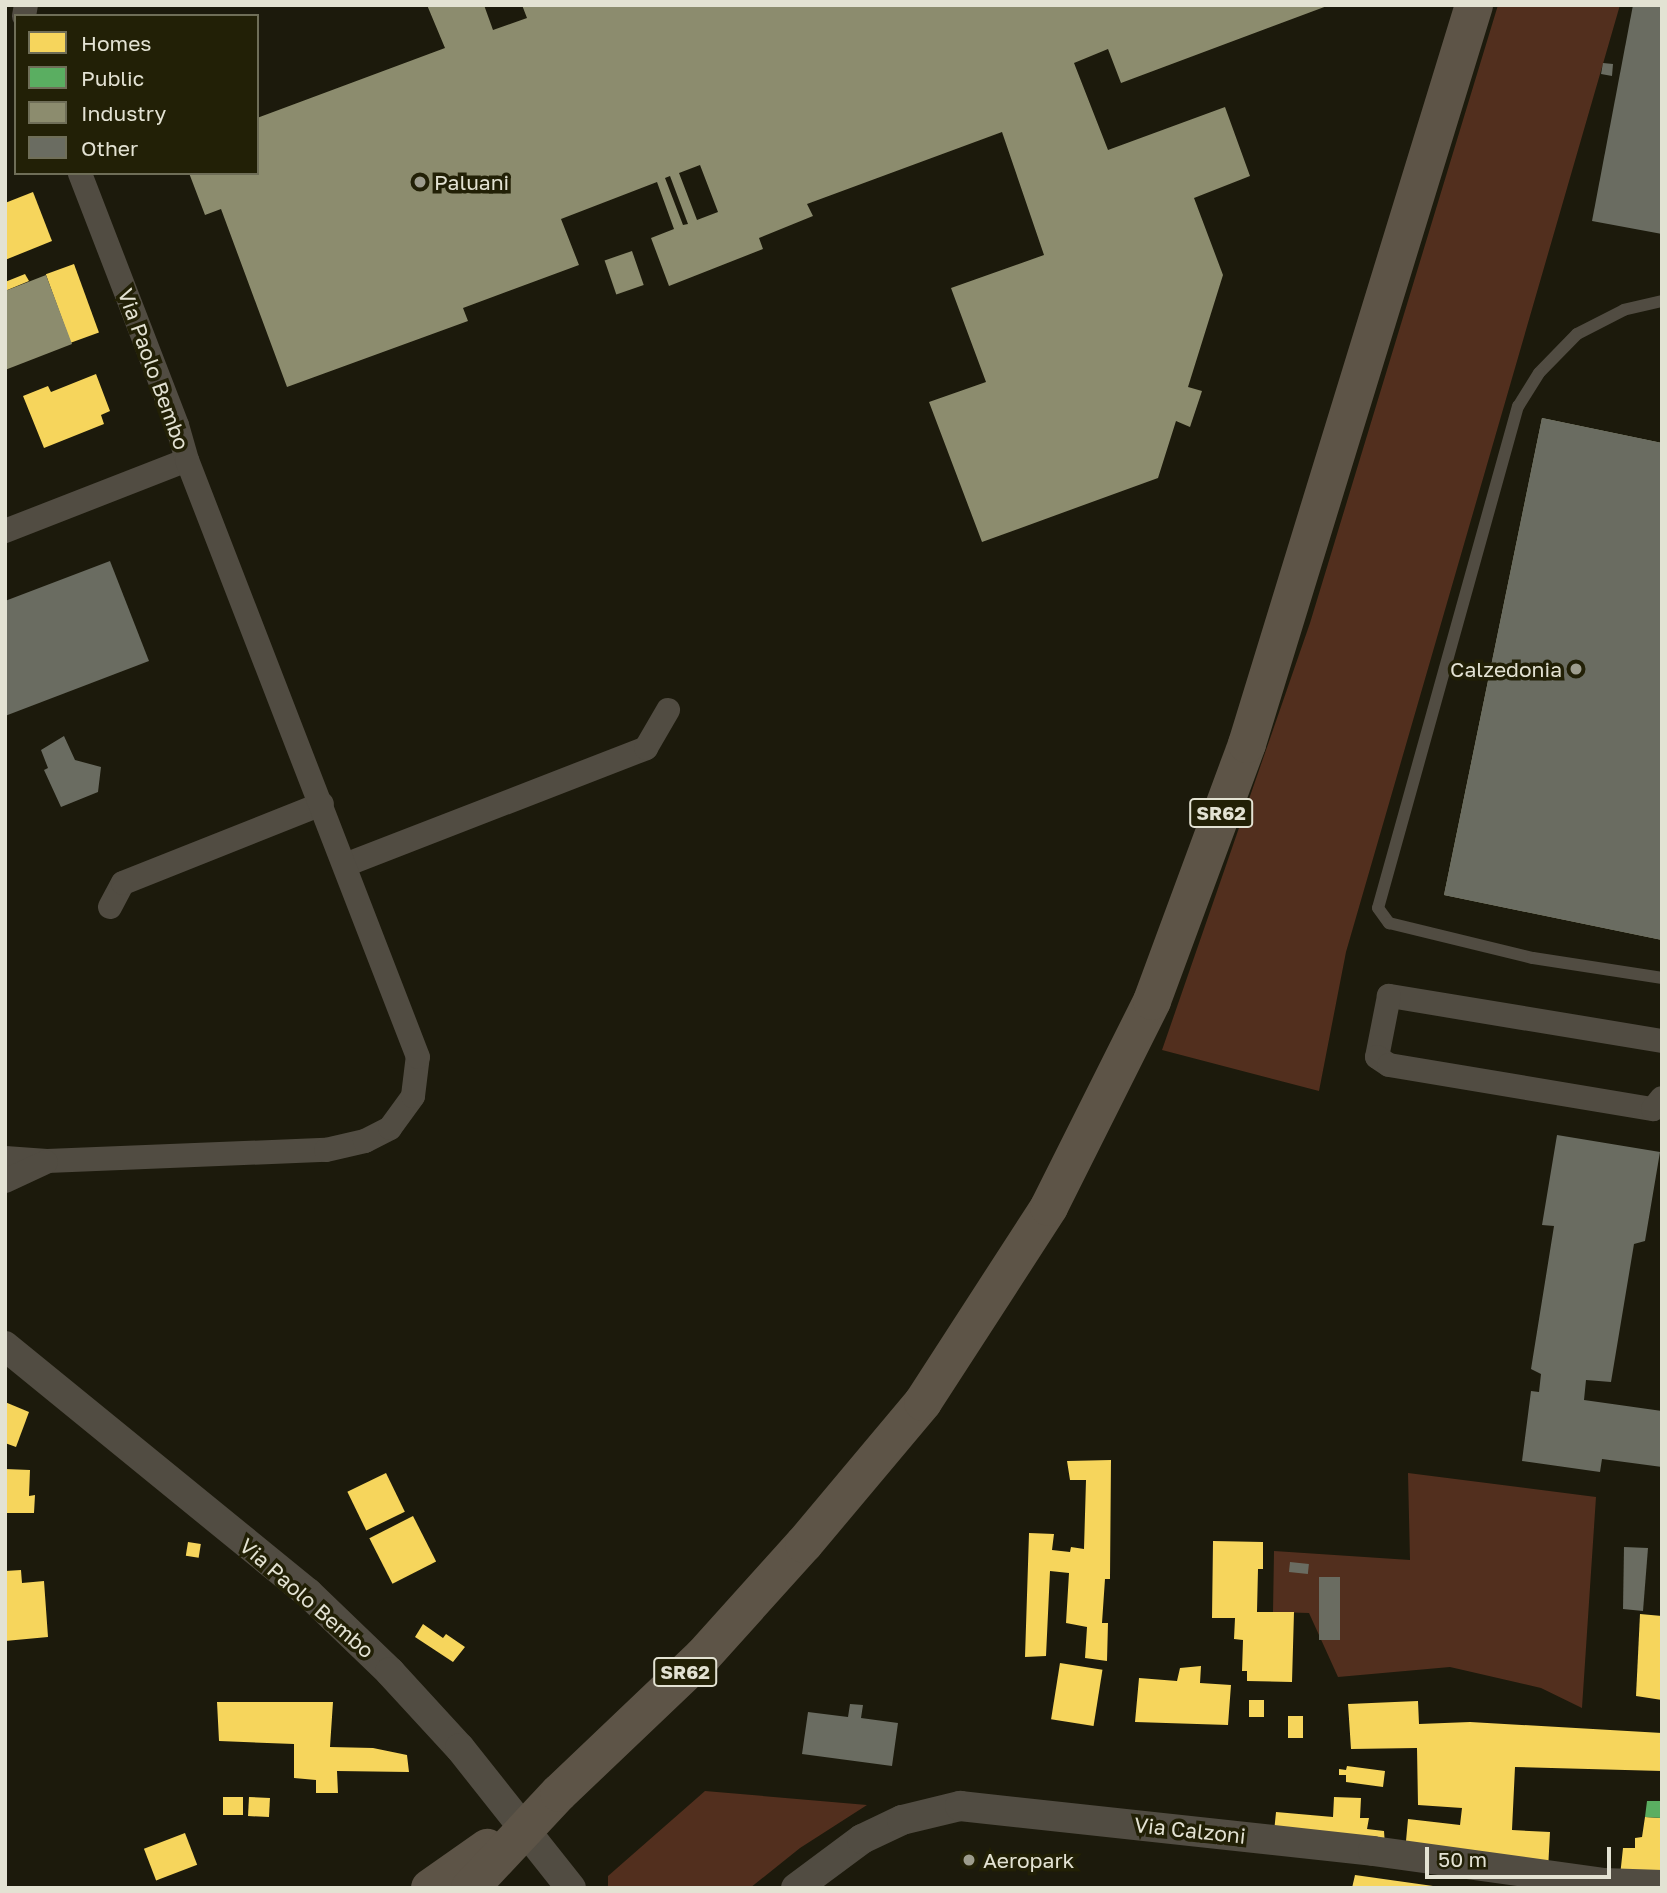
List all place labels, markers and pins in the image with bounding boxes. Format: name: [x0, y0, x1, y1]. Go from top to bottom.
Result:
place label: Paluani: [434, 169, 509, 195]
marker: Paluani: [412, 174, 428, 190]
place label: Calzedonia: [1450, 656, 1562, 682]
marker: Calzedonia: [1568, 661, 1584, 677]
place label: Aeropark: [983, 1847, 1074, 1873]
marker: Aeropark: [961, 1852, 977, 1868]

